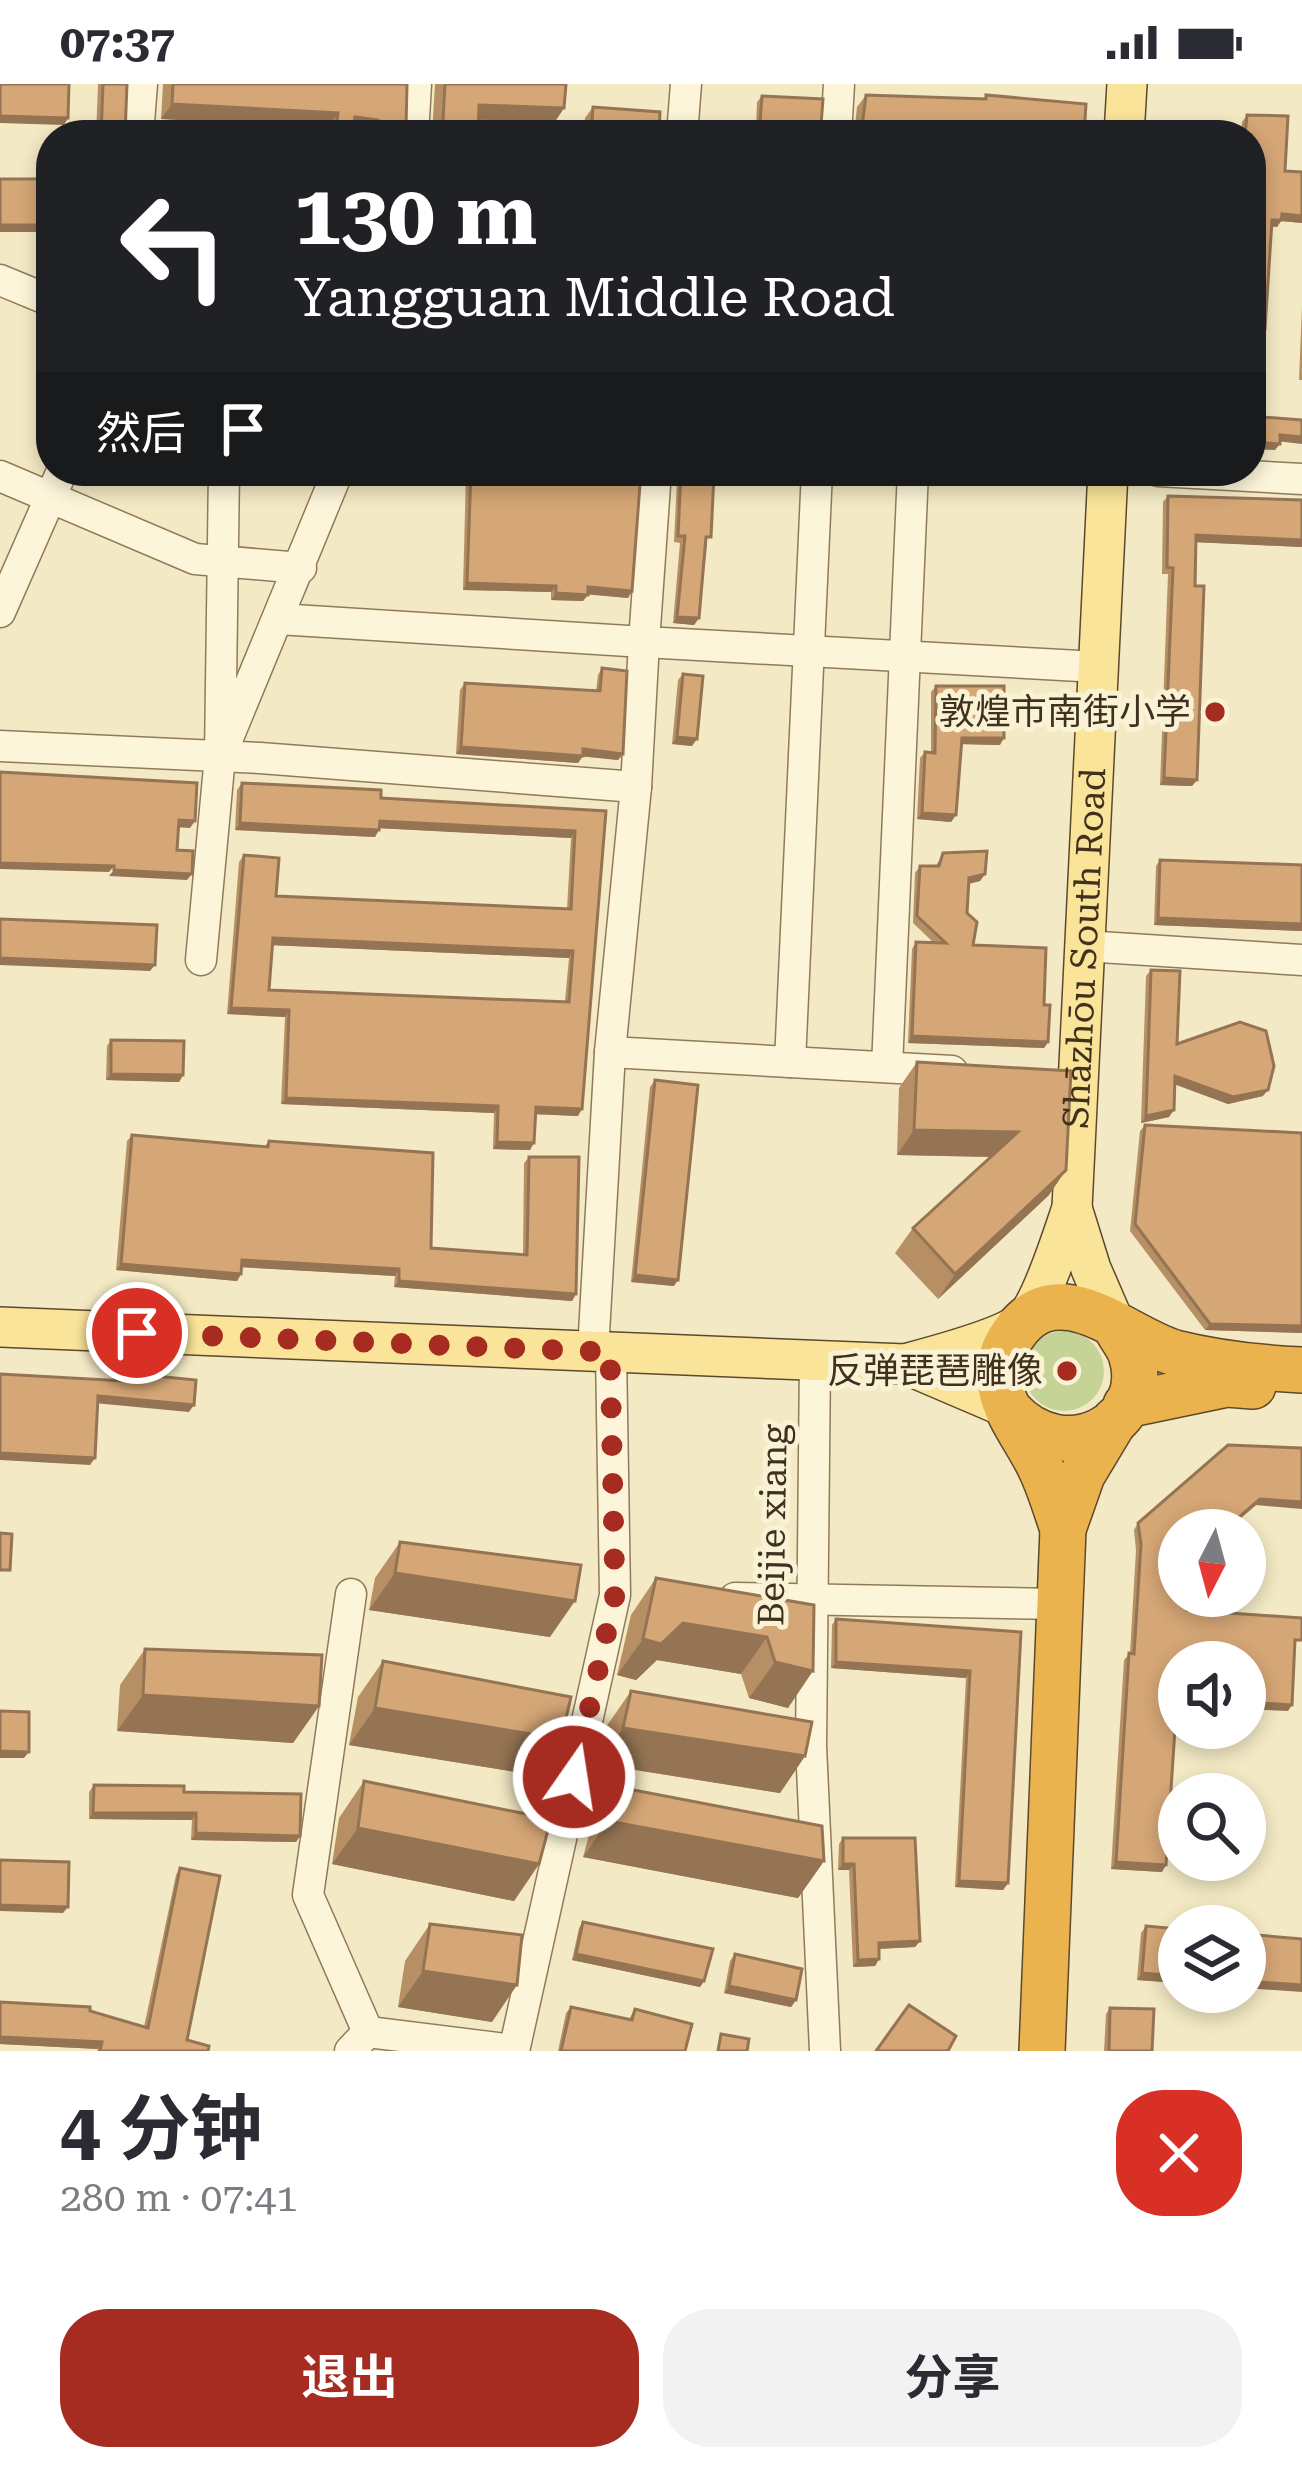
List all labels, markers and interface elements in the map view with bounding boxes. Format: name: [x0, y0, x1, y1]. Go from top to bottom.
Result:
text: 07:37: [60, 16, 175, 69]
text: 130 m: [294, 166, 537, 264]
icon: left: [96, 168, 252, 324]
text: Yangguan Middle Road: [294, 266, 895, 329]
icon: arrive: [210, 396, 276, 462]
text: 然后: [96, 407, 186, 460]
place label: 敦煌市南街小学: [939, 691, 1191, 733]
marker: 敦煌市南街小学: [1202, 699, 1228, 725]
street label: Shāzhōu South Road: [1055, 767, 1114, 1129]
pin: [86, 1282, 188, 1384]
icon: arrive: [104, 1300, 170, 1366]
place label: 反弹琵琶雕像: [827, 1350, 1043, 1392]
marker: 反弹琵琶雕像: [1054, 1358, 1080, 1384]
street label: Beijie xiang: [750, 1423, 796, 1626]
north arrow: [1158, 1509, 1266, 1617]
map controls: [1158, 1509, 1266, 2013]
button: sound: [1158, 1641, 1266, 1749]
position arrow: [511, 1714, 637, 1840]
button: search: [1158, 1773, 1266, 1881]
button: layers: [1158, 1905, 1266, 2013]
text: 4 分钟: [60, 2087, 263, 2172]
button: close: [1116, 2090, 1242, 2216]
text: 280 m · 07:41: [60, 2175, 298, 2221]
button: 退出: [60, 2309, 639, 2447]
button: 分享: [663, 2309, 1242, 2447]

